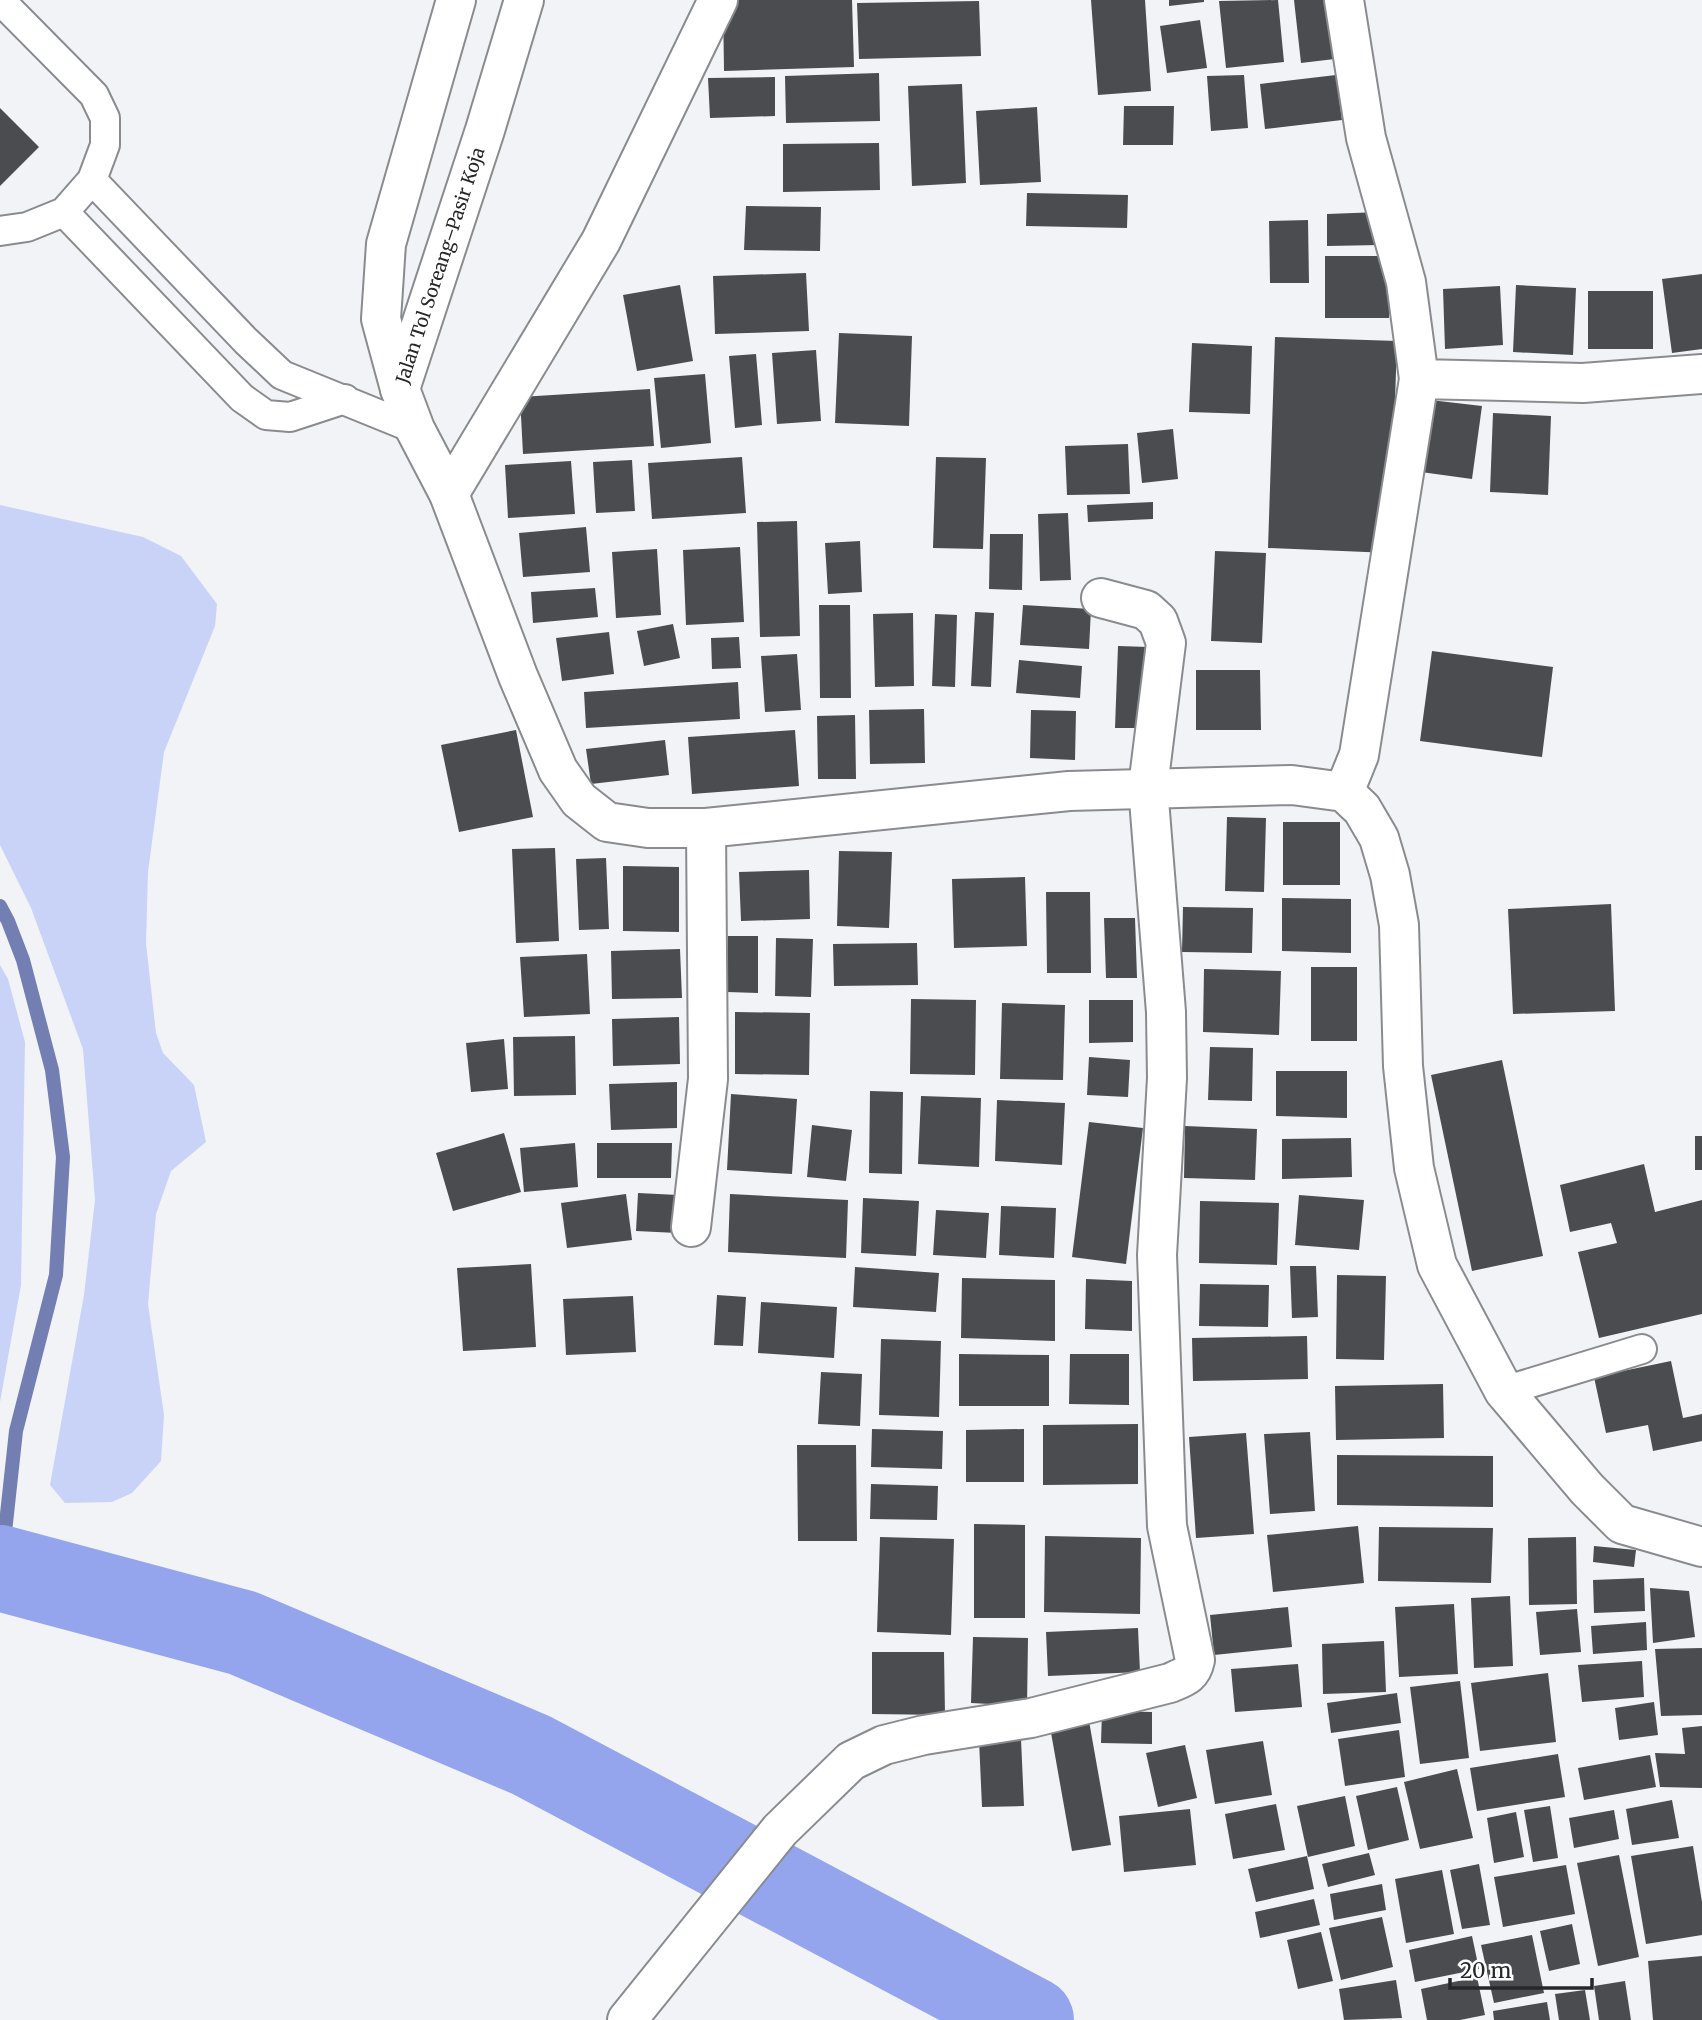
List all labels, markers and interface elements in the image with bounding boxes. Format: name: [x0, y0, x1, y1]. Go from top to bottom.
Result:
street label: Jalan Tol Soreang–Pasir Koja: [390, 144, 490, 387]
scale bar: [1450, 1946, 1592, 1990]
text: 20 m: [1460, 1957, 1512, 1984]

